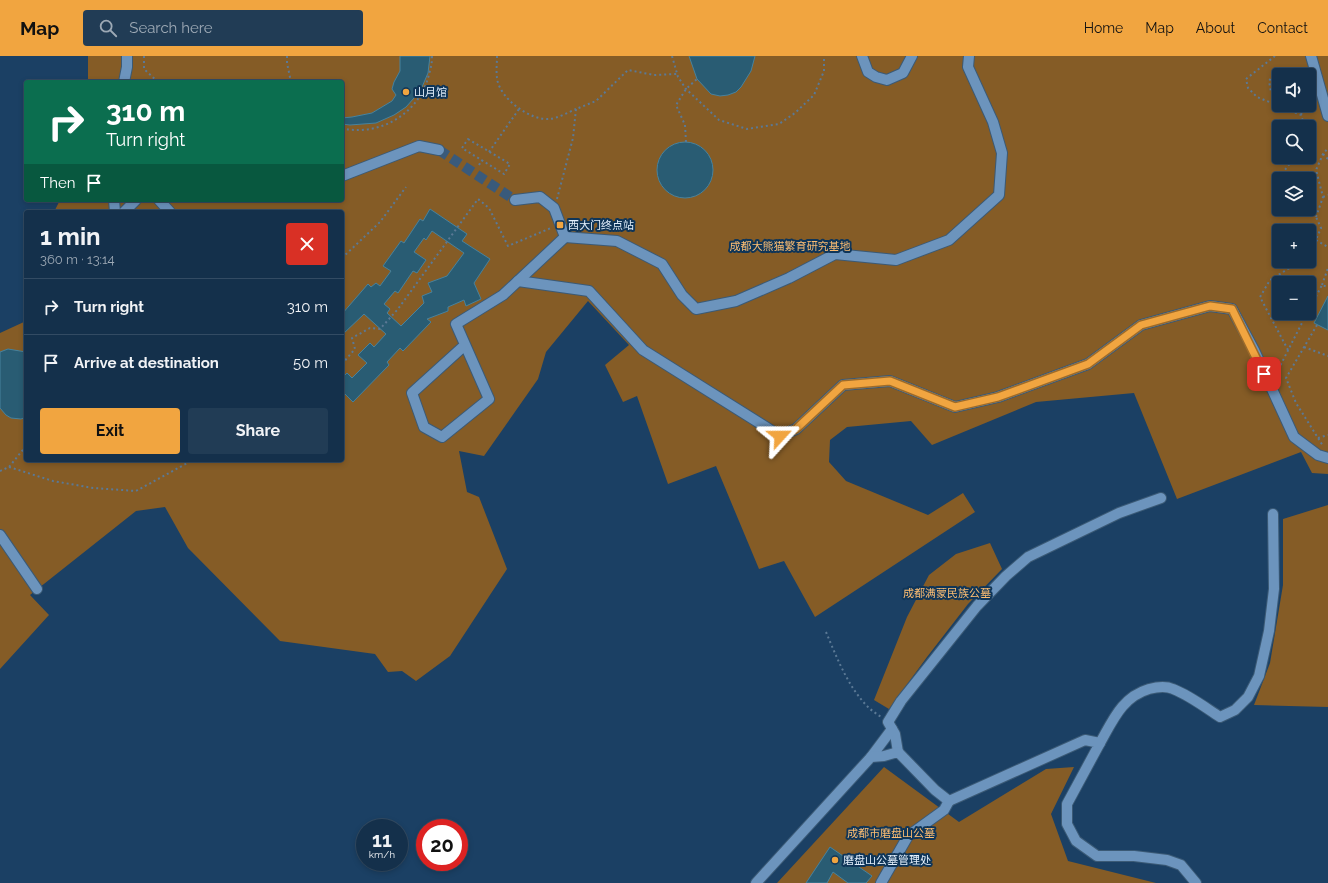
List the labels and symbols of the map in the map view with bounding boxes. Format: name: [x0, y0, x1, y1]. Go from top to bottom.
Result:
place label: 山月馆: [414, 86, 447, 99]
marker: 山月馆: [401, 87, 411, 97]
place label: 西大门终点站: [568, 219, 634, 232]
marker: 西大门终点站: [555, 220, 565, 230]
park label: 成都大熊猫繁育研究基地: [730, 240, 851, 253]
pin: [1247, 357, 1281, 391]
position arrow: [759, 415, 801, 457]
park label: 成都满蒙民族公墓: [903, 587, 991, 600]
speed limit sign: 20: [416, 819, 468, 871]
park label: 成都市磨盘山公墓: [847, 827, 935, 840]
place label: 磨盘山公墓管理处: [843, 854, 931, 867]
marker: 磨盘山公墓管理处: [830, 855, 840, 865]

